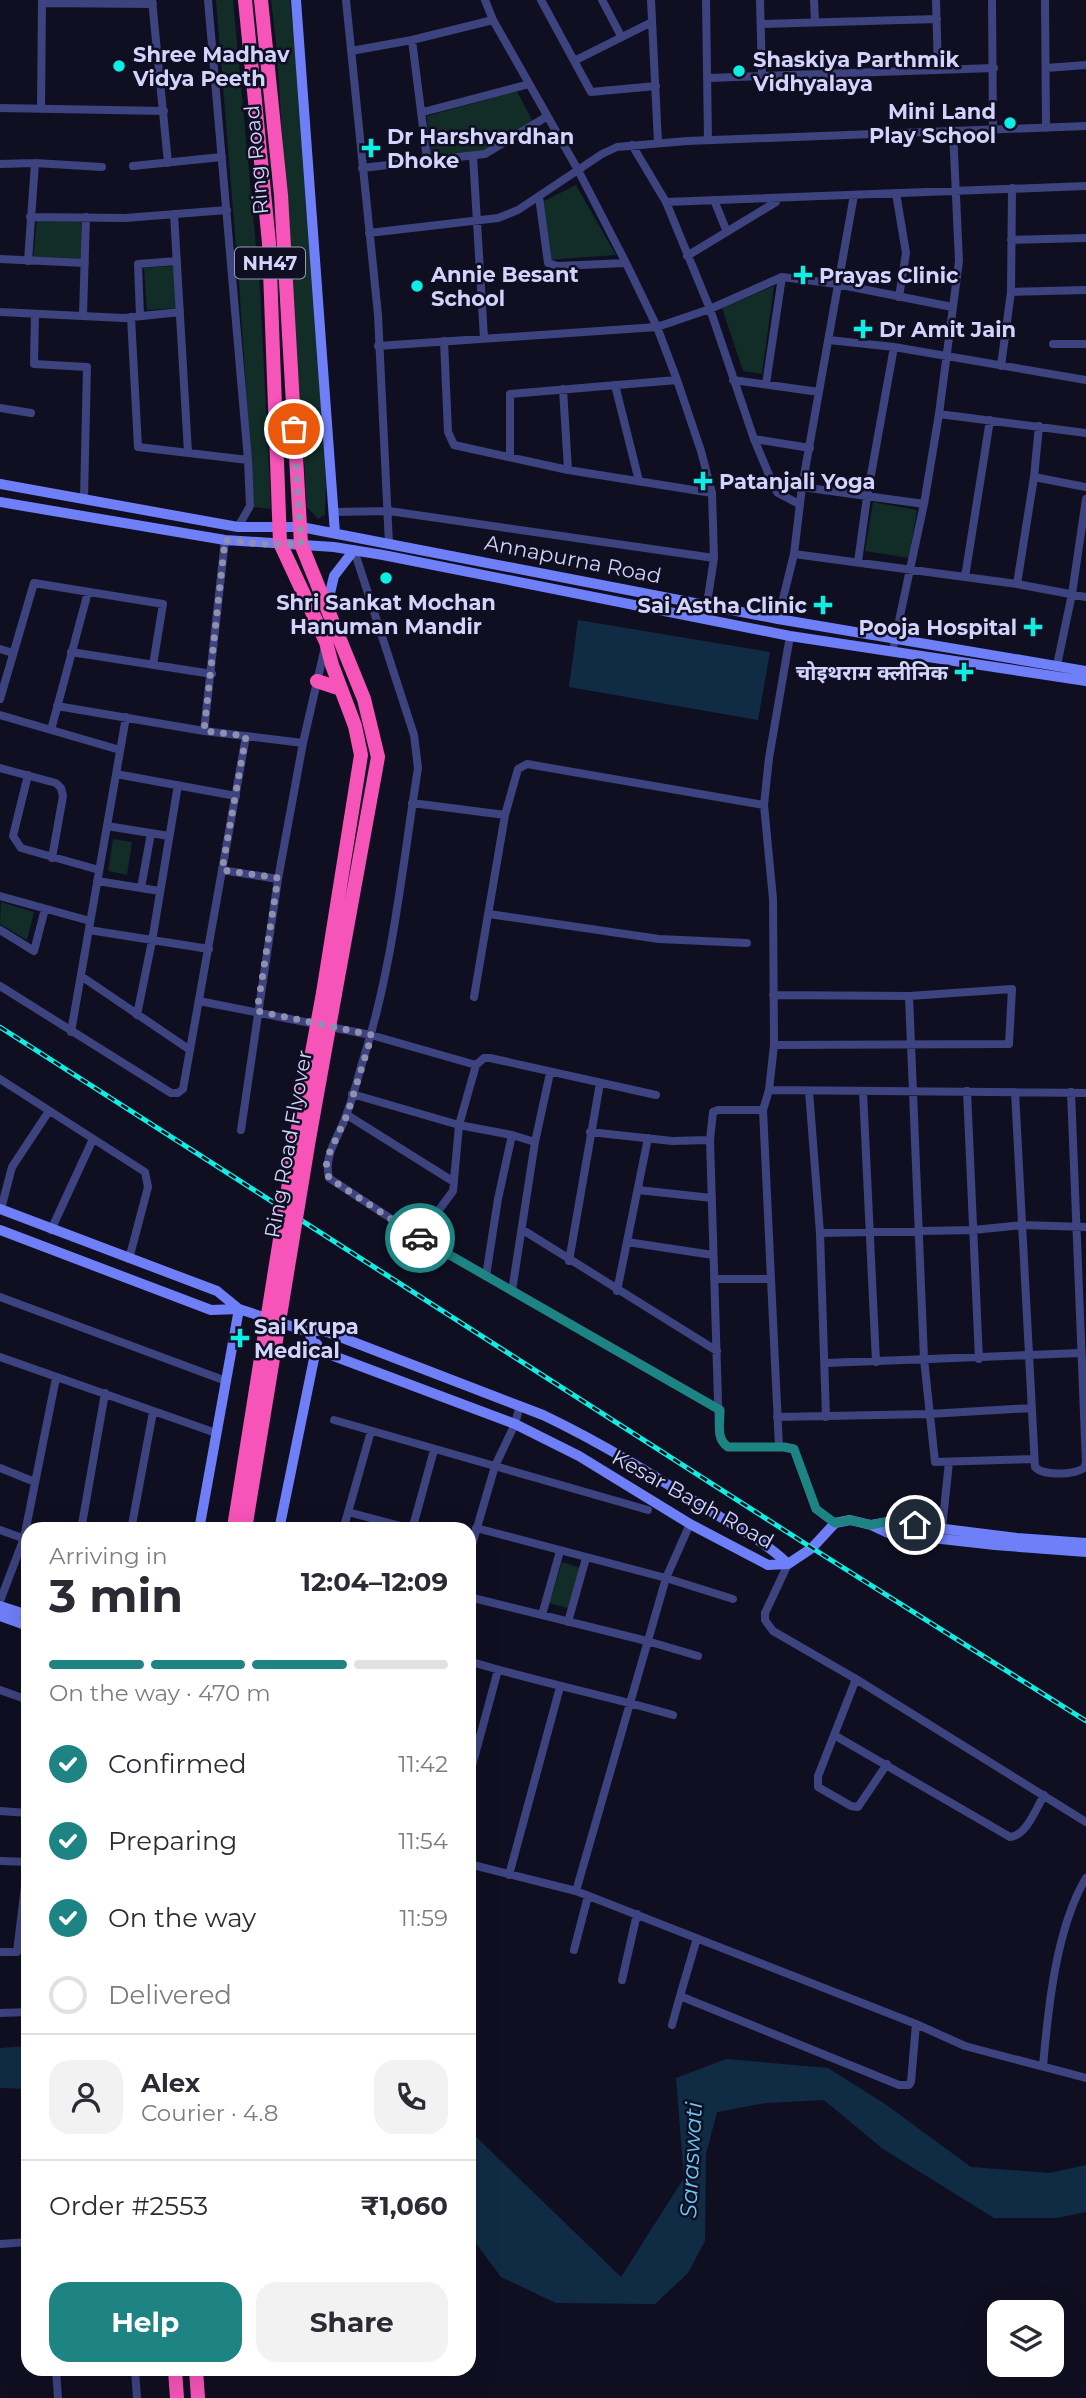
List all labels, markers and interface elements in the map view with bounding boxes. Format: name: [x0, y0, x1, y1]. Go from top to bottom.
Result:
place label: Shree Madhav Vidya Peeth: [132, 42, 290, 91]
place label: Shaskiya Parthmik Vidhyalaya: [752, 47, 959, 96]
marker: Shree Madhav Vidya Peeth: [111, 58, 127, 74]
marker: Shaskiya Parthmik Vidhyalaya: [731, 63, 747, 79]
place label: Mini Land Play School: [869, 99, 996, 148]
street label: Ring Road: [239, 104, 273, 216]
marker: Mini Land Play School: [1002, 115, 1018, 131]
place label: Dr Harshvardhan Dhoke: [387, 124, 574, 173]
marker: Dr Harshvardhan Dhoke: [361, 138, 381, 158]
road number: NH47: [235, 247, 305, 278]
place label: Annie Besant School: [430, 262, 579, 311]
place label: Prayas Clinic: [819, 263, 959, 288]
marker: Prayas Clinic: [793, 265, 813, 285]
marker: Annie Besant School: [409, 278, 425, 294]
place label: Dr Amit Jain: [879, 317, 1016, 342]
marker: Dr Amit Jain: [853, 319, 873, 339]
pin: [264, 399, 324, 459]
icon: bag: [275, 410, 313, 448]
place label: Patanjali Yoga: [719, 469, 876, 494]
marker: Patanjali Yoga: [693, 471, 713, 491]
street label: Annapurna Road: [483, 530, 663, 588]
marker: Shri Sankat Mochan Hanuman Mandir: [378, 570, 394, 586]
place label: Shri Sankat Mochan Hanuman Mandir: [276, 590, 496, 639]
place label: Sai Astha Clinic: [638, 593, 808, 618]
marker: Sai Astha Clinic: [813, 595, 833, 615]
place label: Pooja Hospital: [858, 615, 1017, 640]
marker: Pooja Hospital: [1023, 617, 1043, 637]
place label: चोइथराम क्लीनिक: [796, 660, 949, 685]
marker: चोइथराम क्लीनिक: [954, 662, 974, 682]
street label: Ring Road Flyover: [259, 1048, 317, 1240]
courier: [385, 1203, 455, 1273]
icon: car: [401, 1219, 439, 1257]
place label: Sai Krupa Medical: [254, 1314, 359, 1363]
marker: Sai Krupa Medical: [232, 1330, 248, 1346]
street label: Kesar Bagh Road: [608, 1444, 778, 1554]
pin: [885, 1495, 945, 1555]
icon: home: [896, 1506, 934, 1544]
text: Arriving in: [49, 1542, 168, 1570]
text: 12:04–12:09: [301, 1566, 448, 1598]
text: 3 min: [49, 1567, 183, 1624]
text: On the way · 470 m: [49, 1679, 271, 1707]
icon: check: [49, 1745, 87, 1783]
text: Confirmed: [108, 1748, 247, 1780]
text: 11:42: [398, 1750, 448, 1778]
icon: check: [49, 1822, 87, 1860]
text: Preparing: [108, 1825, 237, 1857]
text: 11:54: [398, 1827, 448, 1855]
icon: check: [49, 1899, 87, 1937]
text: On the way: [108, 1902, 256, 1934]
text: 11:59: [399, 1904, 448, 1932]
text: Delivered: [108, 1979, 232, 2011]
button: person: [49, 2060, 123, 2134]
button: phone: [374, 2060, 448, 2134]
text: Alex: [141, 2067, 200, 2099]
text: Courier · 4.8: [141, 2099, 278, 2127]
water label: Saraswati: [674, 2100, 708, 2219]
text: Order #2553: [49, 2190, 208, 2222]
text: ₹1,060: [360, 2190, 448, 2222]
button: Help: [49, 2282, 242, 2362]
button: Share: [256, 2282, 448, 2362]
map controls: [987, 2300, 1064, 2377]
button: layers: [987, 2300, 1064, 2377]

